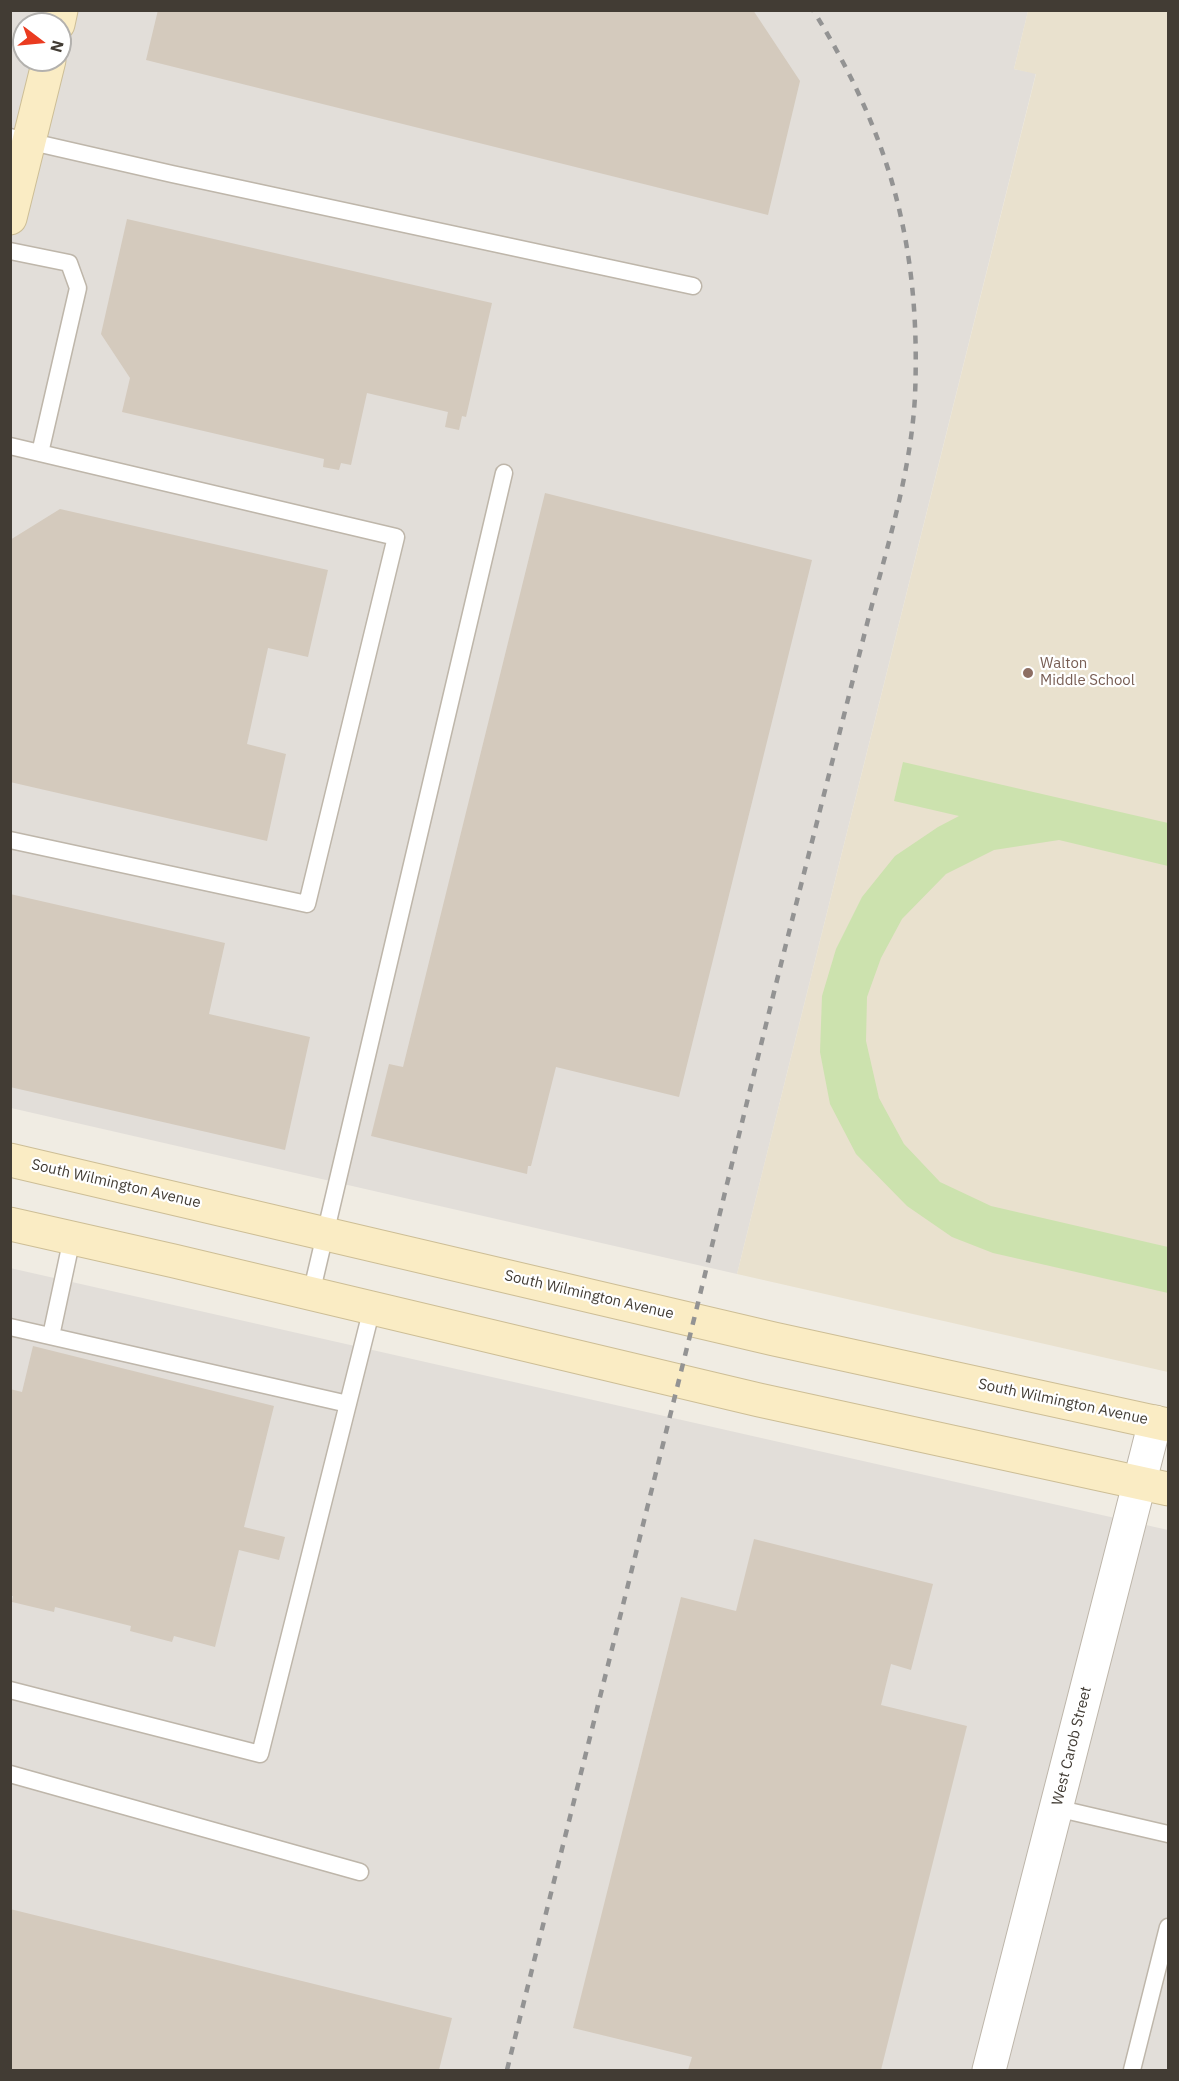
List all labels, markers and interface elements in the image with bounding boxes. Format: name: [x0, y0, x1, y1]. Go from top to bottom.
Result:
north arrow: [12, 12, 72, 72]
text: N: [46, 38, 69, 55]
place label: Walton Middle School: [1040, 655, 1135, 690]
marker: Walton Middle School: [1021, 666, 1035, 680]
street label: South Wilmington Avenue: [30, 1156, 202, 1212]
street label: South Wilmington Avenue: [503, 1267, 675, 1323]
street label: South Wilmington Avenue: [976, 1375, 1150, 1429]
street label: West Carob Street: [1049, 1685, 1095, 1807]

